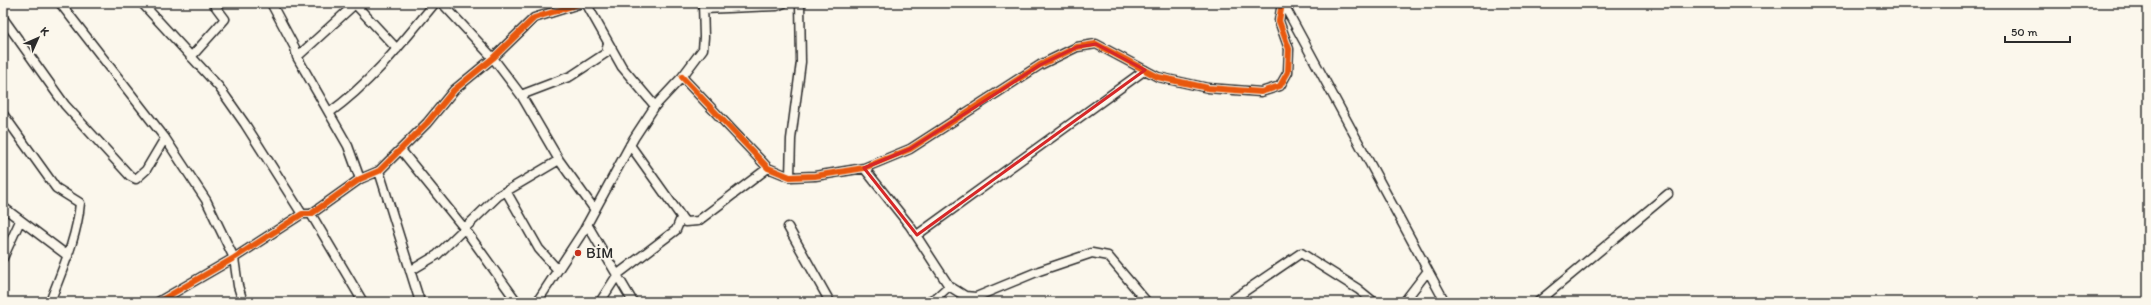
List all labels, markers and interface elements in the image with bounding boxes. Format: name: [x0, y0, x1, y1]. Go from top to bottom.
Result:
north arrow: [18, 18, 58, 58]
scale bar: [2005, 18, 2070, 44]
text: K: [38, 24, 52, 39]
text: 50 m: [2011, 25, 2037, 39]
place label: BİM: [586, 244, 613, 262]
marker: BİM: [573, 248, 583, 258]

